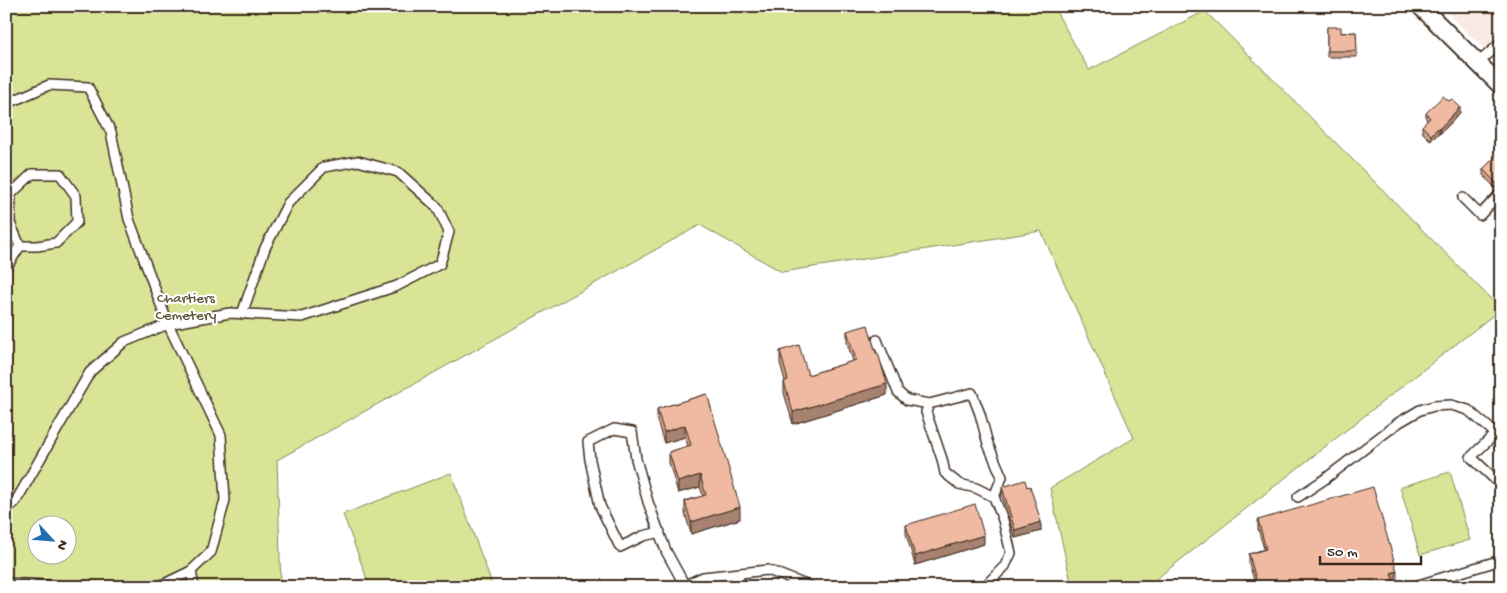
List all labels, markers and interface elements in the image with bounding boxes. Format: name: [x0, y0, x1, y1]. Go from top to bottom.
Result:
park label: Chartiers Cemetery: [156, 290, 217, 325]
north arrow: [28, 516, 78, 566]
scale bar: [1320, 533, 1421, 565]
text: N: [52, 537, 71, 552]
text: 50 m: [1327, 544, 1358, 562]

